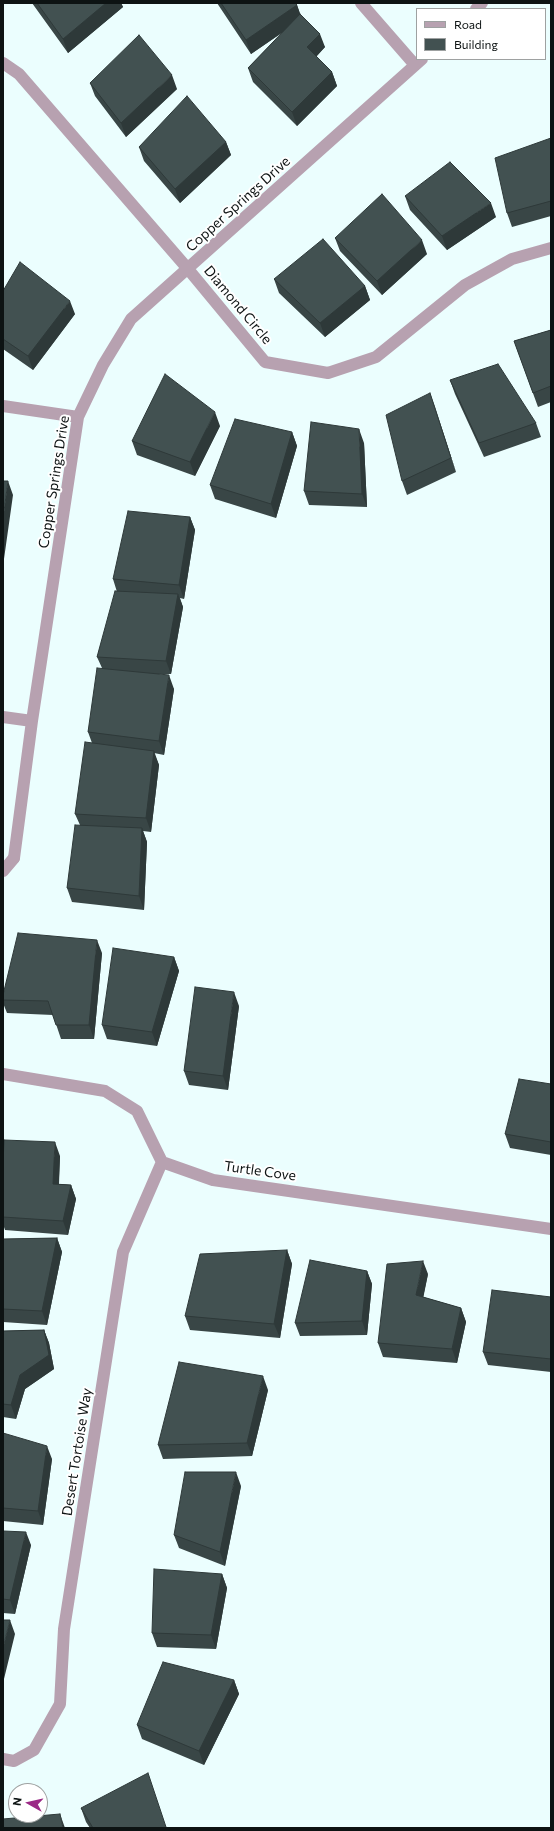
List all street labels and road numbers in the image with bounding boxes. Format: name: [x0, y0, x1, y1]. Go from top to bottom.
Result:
street label: Copper Springs Drive: [182, 153, 294, 255]
street label: Diamond Circle: [200, 262, 276, 348]
street label: Copper Springs Drive: [35, 414, 73, 550]
street label: Turtle Cove: [223, 1158, 297, 1184]
street label: Desert Tortoise Way: [59, 1387, 95, 1517]

